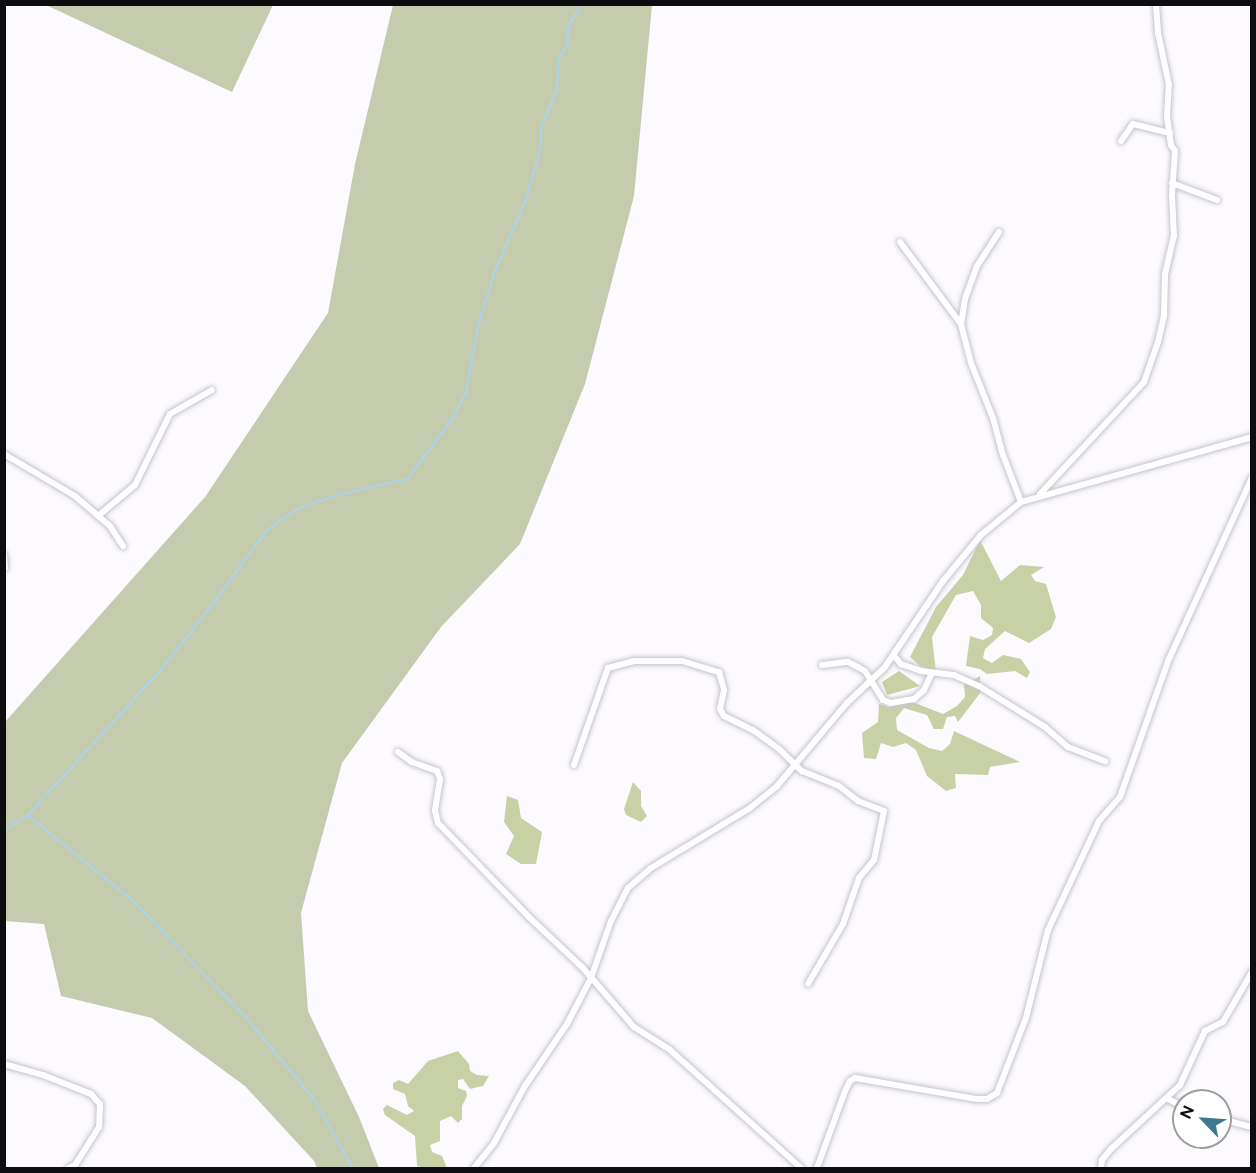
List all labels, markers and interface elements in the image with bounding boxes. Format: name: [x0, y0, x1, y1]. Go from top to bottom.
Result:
north arrow: [1172, 1089, 1232, 1149]
text: N: [1176, 1102, 1198, 1122]

